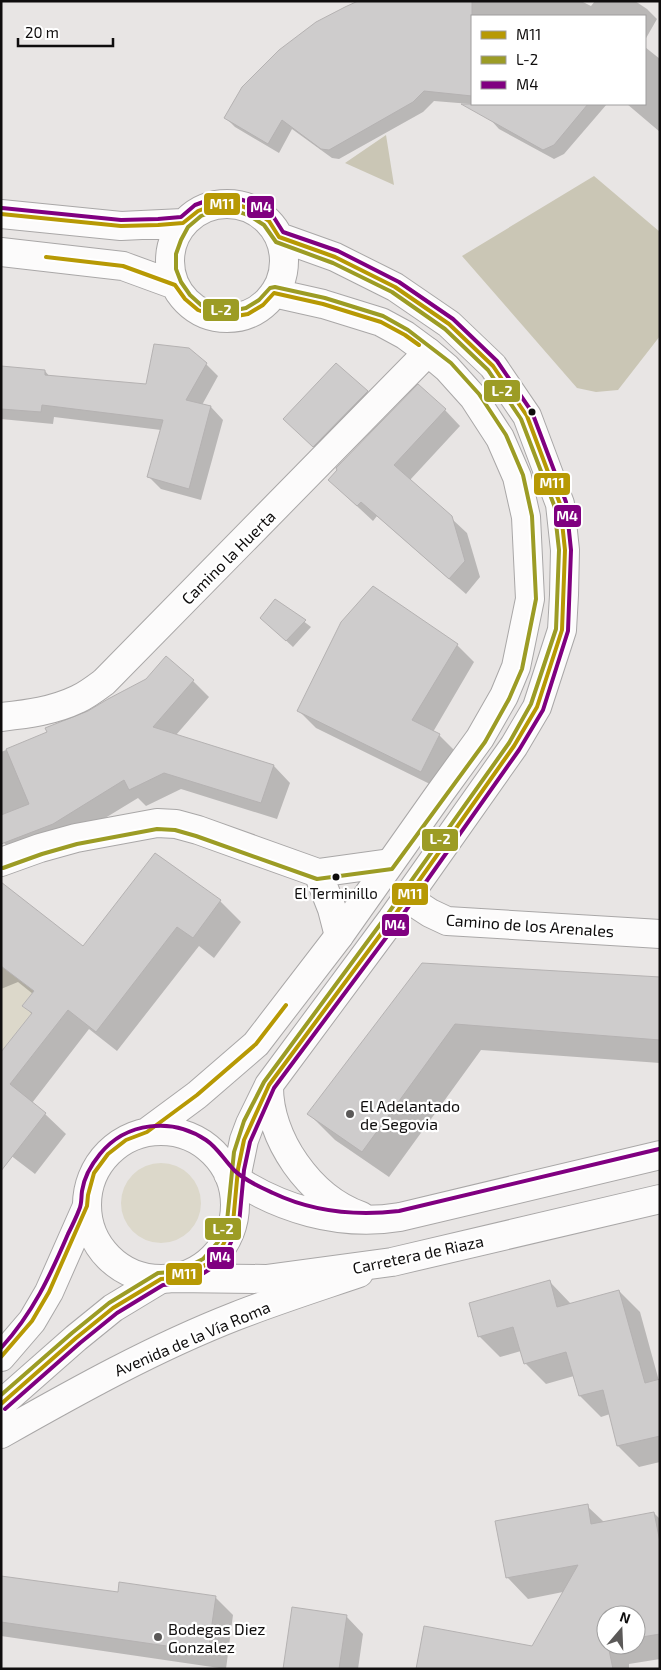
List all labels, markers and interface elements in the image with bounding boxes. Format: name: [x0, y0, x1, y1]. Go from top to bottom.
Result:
scale bar: [18, 15, 112, 47]
legend: [471, 15, 646, 105]
text: 20 m: [25, 23, 59, 41]
text: M11: [516, 25, 541, 43]
text: L-2: [516, 50, 538, 68]
text: M4: [516, 75, 538, 93]
line badge: M11: [203, 192, 241, 216]
text: M11: [210, 195, 234, 212]
line badge: M4: [246, 195, 275, 219]
text: M4: [250, 198, 272, 215]
line badge: L-2: [202, 298, 240, 322]
text: L-2: [210, 301, 232, 318]
line badge: L-2: [483, 379, 521, 403]
text: L-2: [491, 382, 513, 399]
unlabelled marker: [527, 407, 537, 417]
line badge: M11: [533, 472, 571, 496]
text: M11: [540, 474, 564, 491]
line badge: M4: [553, 504, 582, 528]
street label: Camino la Huerta: [177, 506, 279, 608]
text: M4: [556, 507, 578, 524]
line badge: L-2: [421, 828, 459, 852]
text: L-2: [429, 830, 451, 847]
marker: El Terminillo: [331, 872, 341, 882]
line badge: M11: [391, 882, 429, 906]
place label: El Terminillo: [294, 884, 378, 902]
text: M11: [398, 885, 422, 902]
street label: Camino de los Arenales: [445, 910, 615, 940]
line badge: M4: [381, 913, 410, 937]
text: M4: [384, 916, 406, 933]
place label: El Adelantado de Segovia: [360, 1096, 460, 1133]
marker: El Adelantado de Segovia: [344, 1108, 356, 1120]
line badge: L-2: [204, 1217, 242, 1241]
text: L-2: [212, 1220, 234, 1237]
street label: Carretera de Riaza: [351, 1231, 485, 1277]
line badge: M4: [206, 1246, 235, 1270]
text: M4: [209, 1248, 231, 1265]
line badge: M11: [165, 1262, 203, 1286]
text: M11: [172, 1265, 196, 1282]
street label: Avenida de la Vía Roma: [111, 1297, 273, 1379]
north arrow: [596, 1605, 646, 1655]
text: N: [618, 1608, 633, 1627]
place label: Bodegas Diez Gonzalez: [168, 1619, 265, 1656]
marker: Bodegas Diez Gonzalez: [152, 1631, 164, 1643]

